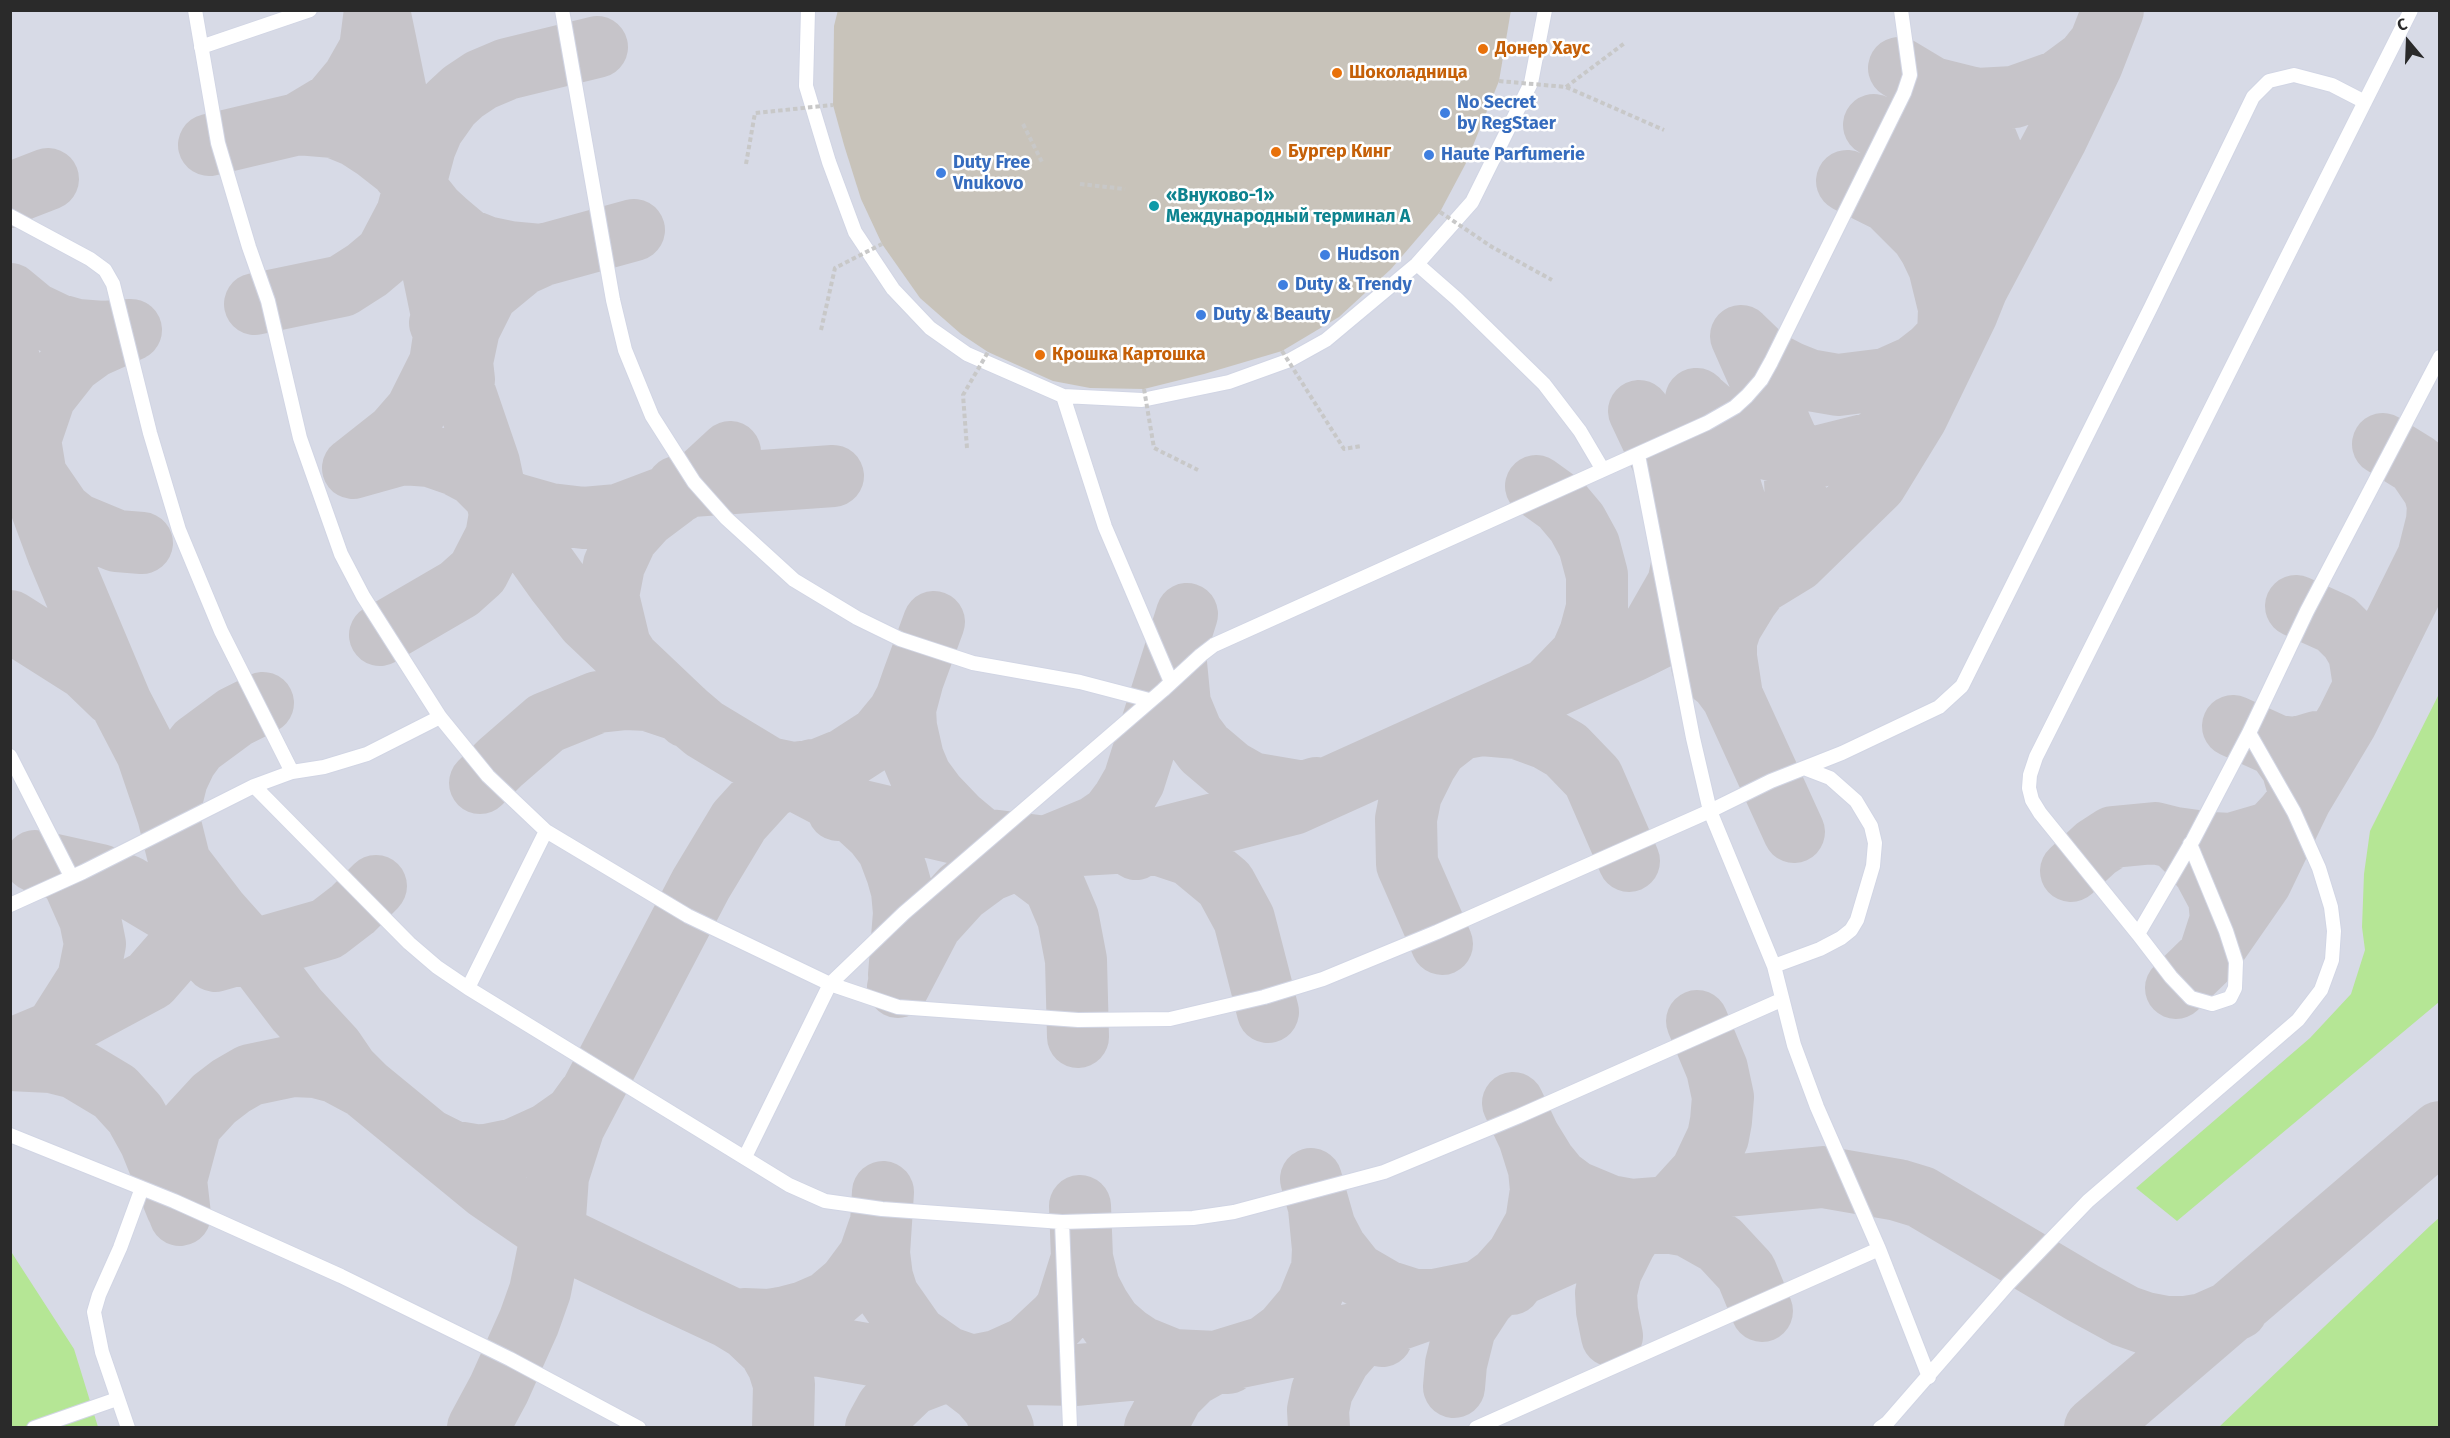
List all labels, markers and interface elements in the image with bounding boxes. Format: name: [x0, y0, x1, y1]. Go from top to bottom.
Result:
north arrow: [2378, 12, 2438, 72]
text: С: [2395, 14, 2409, 35]
place label: Донер Хаус: [1495, 38, 1590, 60]
marker: Донер Хаус: [1476, 42, 1490, 56]
place label: Шоколадница: [1349, 62, 1468, 84]
marker: Шоколадница: [1330, 66, 1344, 80]
place label: No Secret by RegStaer: [1457, 92, 1556, 134]
marker: No Secret by RegStaer: [1438, 106, 1452, 120]
place label: Бургер Кинг: [1288, 141, 1391, 163]
place label: Haute Parfumerie: [1441, 144, 1585, 166]
marker: Бургер Кинг: [1269, 145, 1283, 159]
marker: Haute Parfumerie: [1422, 148, 1436, 162]
place label: Duty Free Vnukovo: [953, 152, 1030, 195]
marker: Duty Free Vnukovo: [934, 166, 948, 180]
place label: «Внуково-1» Международный терминал А: [1166, 185, 1410, 228]
marker: «Внуково-1» Международный терминал А: [1147, 199, 1161, 213]
place label: Hudson: [1337, 244, 1400, 266]
marker: Hudson: [1318, 248, 1332, 262]
place label: Duty & Trendy: [1295, 274, 1412, 296]
marker: Duty & Trendy: [1276, 278, 1290, 292]
place label: Duty & Beauty: [1213, 304, 1331, 326]
marker: Duty & Beauty: [1194, 308, 1208, 322]
place label: Крошка Картошка: [1052, 344, 1206, 366]
marker: Крошка Картошка: [1033, 348, 1047, 362]

